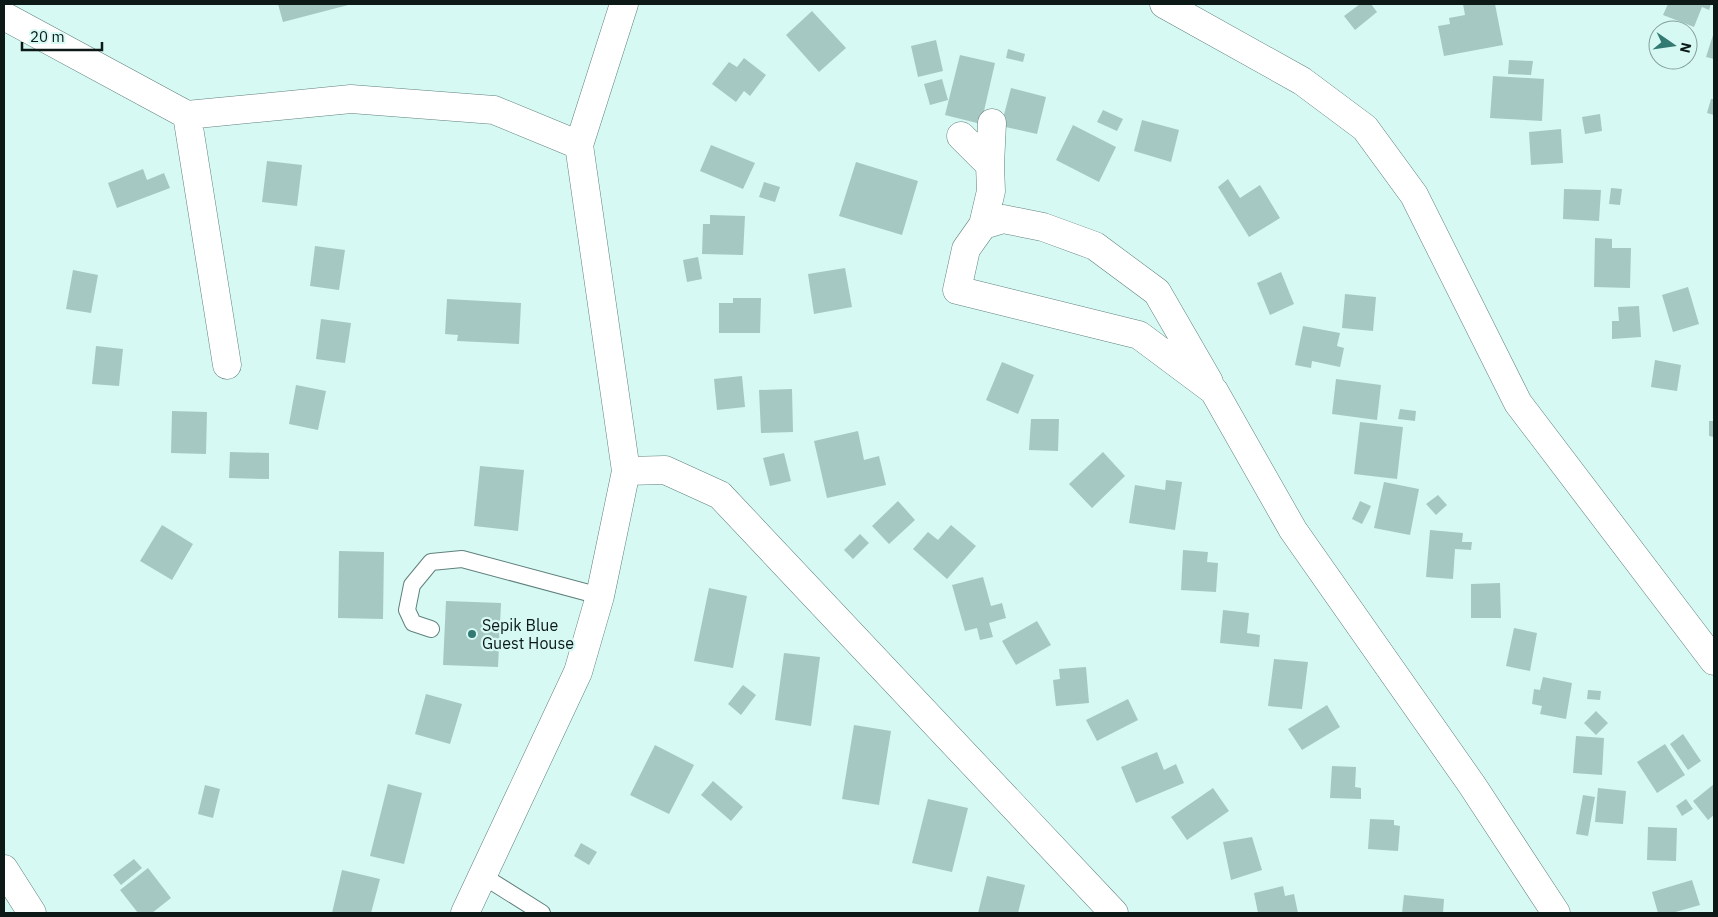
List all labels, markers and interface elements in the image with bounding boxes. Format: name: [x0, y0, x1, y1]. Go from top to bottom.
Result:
scale bar: [22, 20, 102, 52]
north arrow: [1648, 20, 1698, 70]
text: 20 m: [30, 27, 65, 46]
text: N: [1676, 41, 1696, 55]
place label: Sepik Blue Guest House: [482, 615, 574, 653]
marker: Sepik Blue Guest House: [466, 628, 478, 640]

